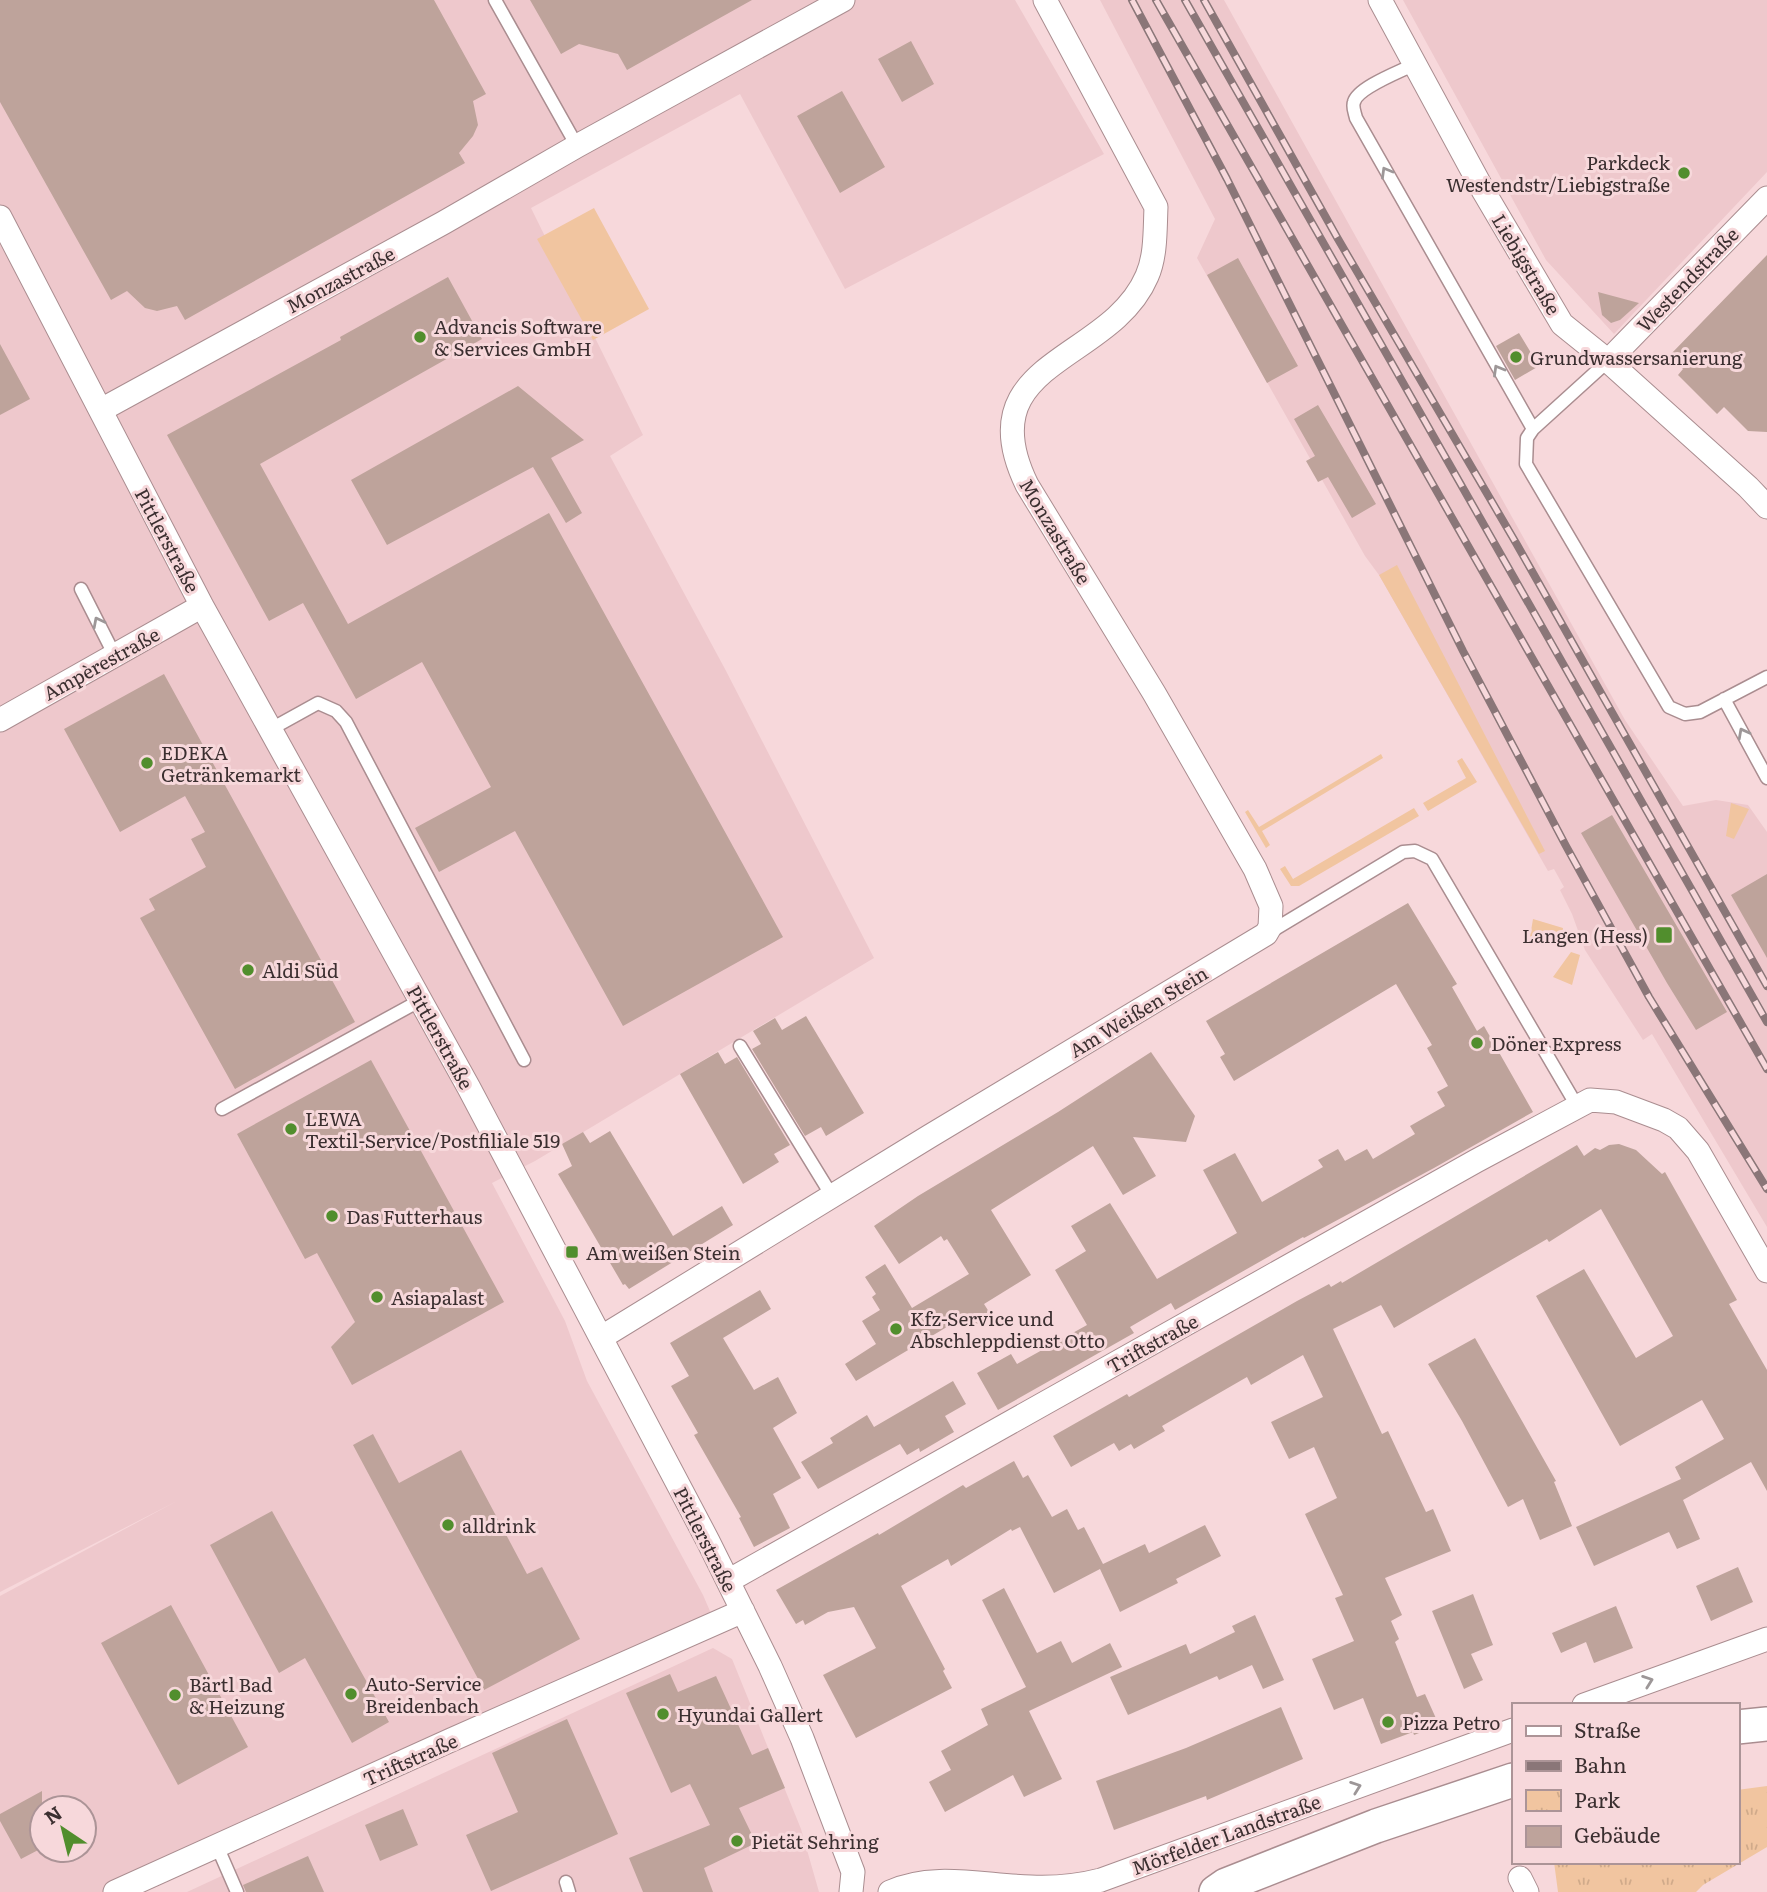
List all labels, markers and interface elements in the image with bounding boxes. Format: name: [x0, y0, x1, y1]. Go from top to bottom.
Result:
place label: Parkdeck Westendstr/Liebigstraße: [1446, 148, 1670, 198]
marker: Parkdeck Westendstr/Liebigstraße: [1676, 165, 1692, 181]
one-way arrow: [1381, 167, 1394, 179]
street label: Liebigstraße: [1486, 208, 1568, 320]
street label: Westendstraße: [1630, 220, 1744, 338]
street label: Monzastraße: [281, 239, 399, 319]
place label: Advancis Software & Services GmbH: [434, 312, 602, 362]
marker: Advancis Software & Services GmbH: [412, 329, 428, 345]
place label: Grundwassersanierung: [1530, 343, 1743, 371]
marker: Grundwassersanierung: [1508, 349, 1524, 365]
one-way arrow: [1493, 364, 1506, 377]
street label: Monzastraße: [1013, 473, 1099, 589]
street label: Pittlerstraße: [129, 483, 207, 597]
one-way arrow: [92, 617, 106, 629]
street label: Ampèrestraße: [38, 619, 164, 707]
one-way arrow: [1737, 728, 1751, 740]
place label: EDEKA Getränkemarkt: [161, 738, 301, 788]
marker: EDEKA Getränkemarkt: [139, 755, 155, 771]
place label: Langen (Hess): [1522, 921, 1648, 949]
marker: Langen (Hess): [1654, 925, 1674, 945]
place label: Aldi Süd: [262, 956, 339, 984]
street label: Am Weißen Stein: [1063, 958, 1213, 1064]
marker: Aldi Süd: [240, 962, 256, 978]
street label: Pittlerstraße: [401, 980, 481, 1094]
place label: Döner Express: [1491, 1029, 1622, 1057]
marker: Döner Express: [1469, 1035, 1485, 1051]
place label: LEWA Textil-Service/Postfiliale 519: [305, 1104, 560, 1154]
marker: LEWA Textil-Service/Postfiliale 519: [283, 1121, 299, 1137]
place label: Das Futterhaus: [346, 1202, 483, 1230]
marker: Das Futterhaus: [324, 1208, 340, 1224]
place label: Am weißen Stein: [586, 1238, 741, 1266]
marker: Am weißen Stein: [564, 1244, 580, 1260]
place label: Asiapalast: [391, 1283, 485, 1311]
marker: Asiapalast: [369, 1289, 385, 1305]
place label: Kfz-Service und Abschleppdienst Otto: [910, 1304, 1105, 1354]
street label: Triftstraße: [1101, 1306, 1203, 1380]
marker: Kfz-Service und Abschleppdienst Otto: [888, 1321, 904, 1337]
street label: Pittlerstraße: [667, 1481, 745, 1597]
place label: alldrink: [462, 1511, 536, 1539]
marker: alldrink: [440, 1517, 456, 1533]
place label: Auto-Service Breidenbach: [365, 1669, 482, 1719]
place label: Bärtl Bad & Heizung: [189, 1670, 285, 1720]
one-way arrow: [1641, 1676, 1653, 1690]
marker: Auto-Service Breidenbach: [343, 1686, 359, 1702]
marker: Bärtl Bad & Heizung: [167, 1687, 183, 1703]
place label: Hyundai Gallert: [677, 1700, 823, 1728]
legend: [1512, 1703, 1739, 1864]
marker: Hyundai Gallert: [655, 1706, 671, 1722]
place label: Pizza Petro: [1402, 1708, 1501, 1736]
text: Straße: [1574, 1713, 1641, 1744]
marker: Pizza Petro: [1380, 1714, 1396, 1730]
street label: Triftstraße: [358, 1726, 462, 1792]
text: Bahn: [1574, 1748, 1627, 1779]
one-way arrow: [1349, 1781, 1361, 1795]
text: Park: [1574, 1783, 1620, 1814]
street label: Mörfelder Landstraße: [1128, 1787, 1325, 1881]
north arrow: [28, 1794, 98, 1864]
text: N: [38, 1798, 67, 1830]
text: Gebäude: [1574, 1818, 1661, 1849]
place label: Pietät Sehring: [751, 1827, 879, 1855]
marker: Pietät Sehring: [729, 1833, 745, 1849]

